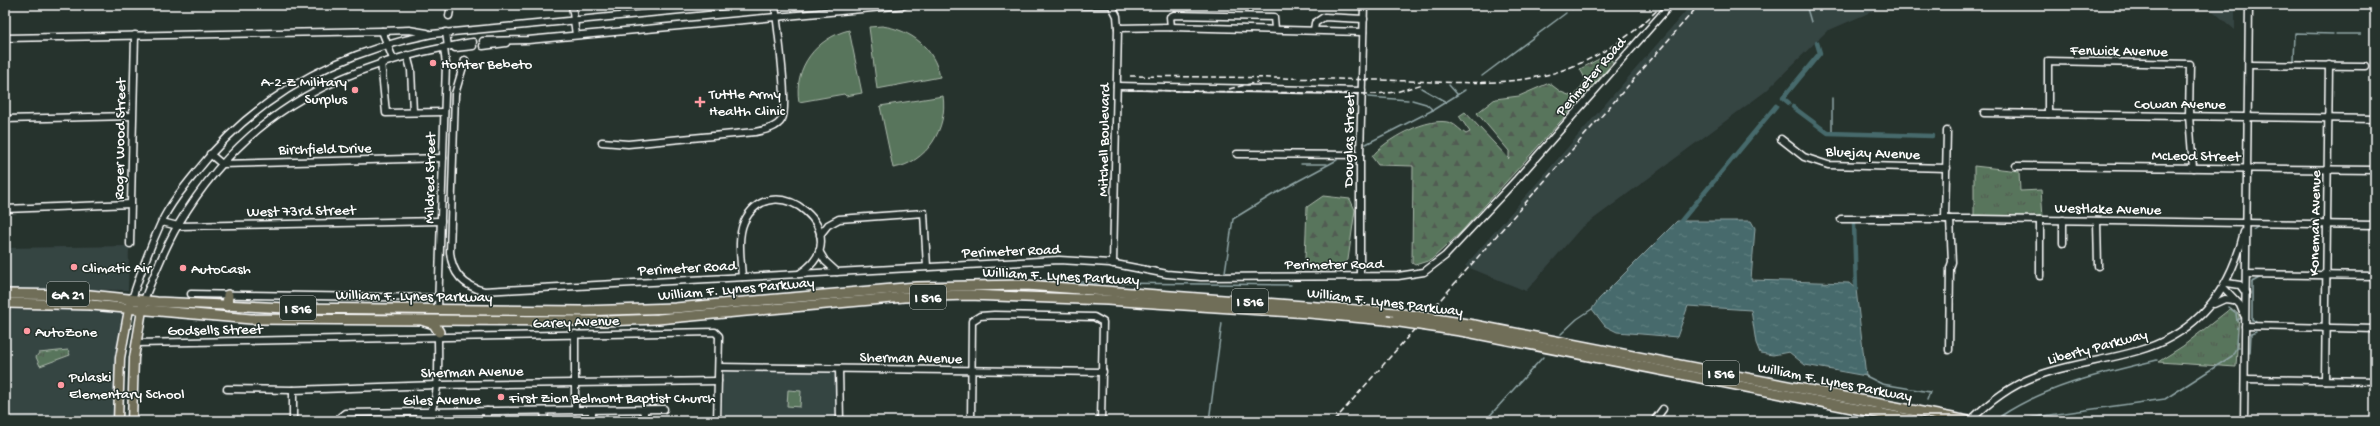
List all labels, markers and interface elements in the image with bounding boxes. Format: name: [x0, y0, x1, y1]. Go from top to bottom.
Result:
street label: Perimeter Road: [1552, 33, 1631, 121]
street label: Fenwick Avenue: [2069, 42, 2168, 62]
place label: Honter Bebeto: [441, 56, 532, 74]
marker: Honter Bebeto: [428, 58, 438, 68]
place label: A-2-Z Military Surplus: [261, 74, 348, 109]
street label: Roger Wood Street: [111, 76, 131, 200]
street label: Mitchell Boulevard: [1095, 82, 1115, 197]
marker: A-2-Z Military Surplus: [350, 85, 360, 95]
place label: Tuttle Army Health Clinic: [708, 86, 786, 121]
street label: Douglas Street: [1340, 91, 1360, 188]
marker: Tuttle Army Health Clinic: [694, 96, 706, 108]
street label: Cowan Avenue: [2134, 96, 2226, 114]
street label: Mildred Street: [421, 130, 441, 224]
street label: Birchfield Drive: [277, 140, 372, 160]
street label: Bluejay Avenue: [1824, 143, 1921, 165]
street label: McLeod Street: [2151, 147, 2242, 167]
street label: Koneman Avenue: [2306, 170, 2326, 276]
street label: Westlake Avenue: [2054, 200, 2162, 220]
street label: West 73rd Street: [246, 202, 358, 222]
street label: Perimeter Road: [961, 241, 1062, 263]
street label: Perimeter Road: [1284, 256, 1384, 274]
street label: Perimeter Road: [636, 257, 738, 281]
place label: Climatic Air: [82, 260, 153, 278]
place label: AutoCash: [191, 261, 251, 279]
marker: Climatic Air: [69, 262, 79, 272]
marker: AutoCash: [178, 263, 188, 273]
street label: William F. Lynes Parkway: [982, 264, 1140, 290]
street label: William F. Lynes Parkway: [657, 274, 816, 306]
road number: GA 21: [47, 282, 89, 306]
street label: William F. Lynes Parkway: [1306, 284, 1464, 322]
road number: I 516: [910, 285, 946, 309]
street label: William F. Lynes Parkway: [335, 287, 493, 307]
road number: I 516: [1232, 289, 1268, 313]
road number: I 516: [280, 296, 316, 320]
street label: Garey Avenue: [532, 312, 620, 334]
street label: Godsells Street: [167, 321, 265, 341]
place label: AutoZone: [35, 324, 97, 342]
marker: AutoZone: [22, 326, 32, 336]
street label: Liberty Parkway: [2046, 326, 2150, 370]
street label: Sherman Avenue: [859, 349, 963, 369]
street label: William F. Lynes Parkway: [1756, 359, 1914, 407]
road number: I 516: [1703, 361, 1739, 385]
street label: Sherman Avenue: [420, 363, 524, 383]
place label: Pulaski Elementary School: [68, 369, 185, 404]
marker: Pulaski Elementary School: [56, 380, 66, 390]
place label: First Zion Belmont Baptist Church: [508, 390, 715, 408]
street label: Giles Avenue: [403, 391, 481, 411]
marker: First Zion Belmont Baptist Church: [496, 392, 506, 402]

